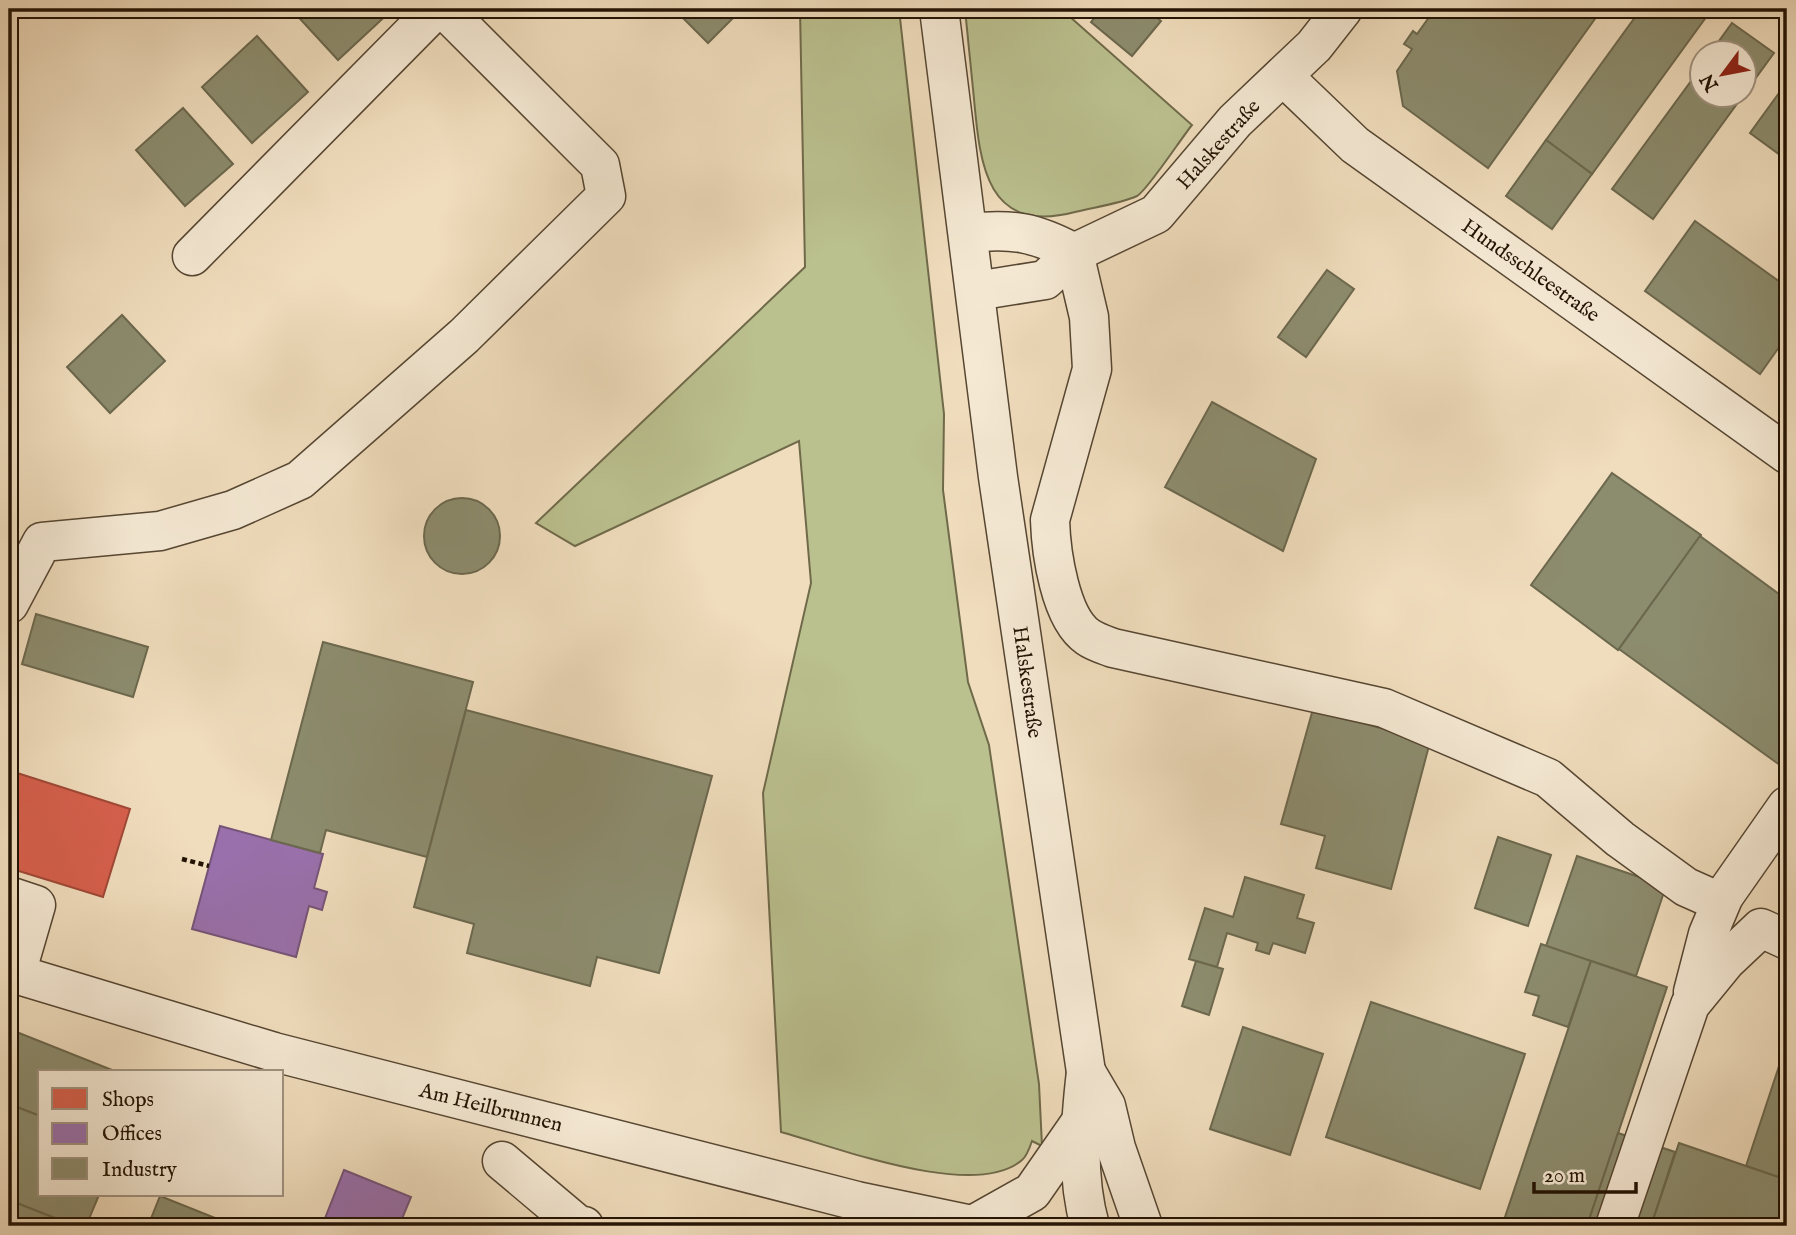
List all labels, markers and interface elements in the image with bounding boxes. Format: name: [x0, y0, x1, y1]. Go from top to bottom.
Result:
north arrow: [1688, 38, 1758, 108]
text: N: [1695, 68, 1725, 96]
street label: Halskestraße: [1171, 94, 1267, 196]
street label: Hundsschleestraße: [1456, 213, 1605, 329]
street label: Halskestraße: [1005, 624, 1048, 740]
legend: [38, 1070, 284, 1196]
street label: Am Heilbrunnen: [415, 1077, 565, 1139]
text: Shops: [102, 1087, 154, 1114]
text: Offices: [102, 1121, 162, 1148]
scale bar: [1534, 1151, 1635, 1195]
text: Industry: [102, 1157, 178, 1184]
text: 20 m: [1544, 1163, 1585, 1190]

